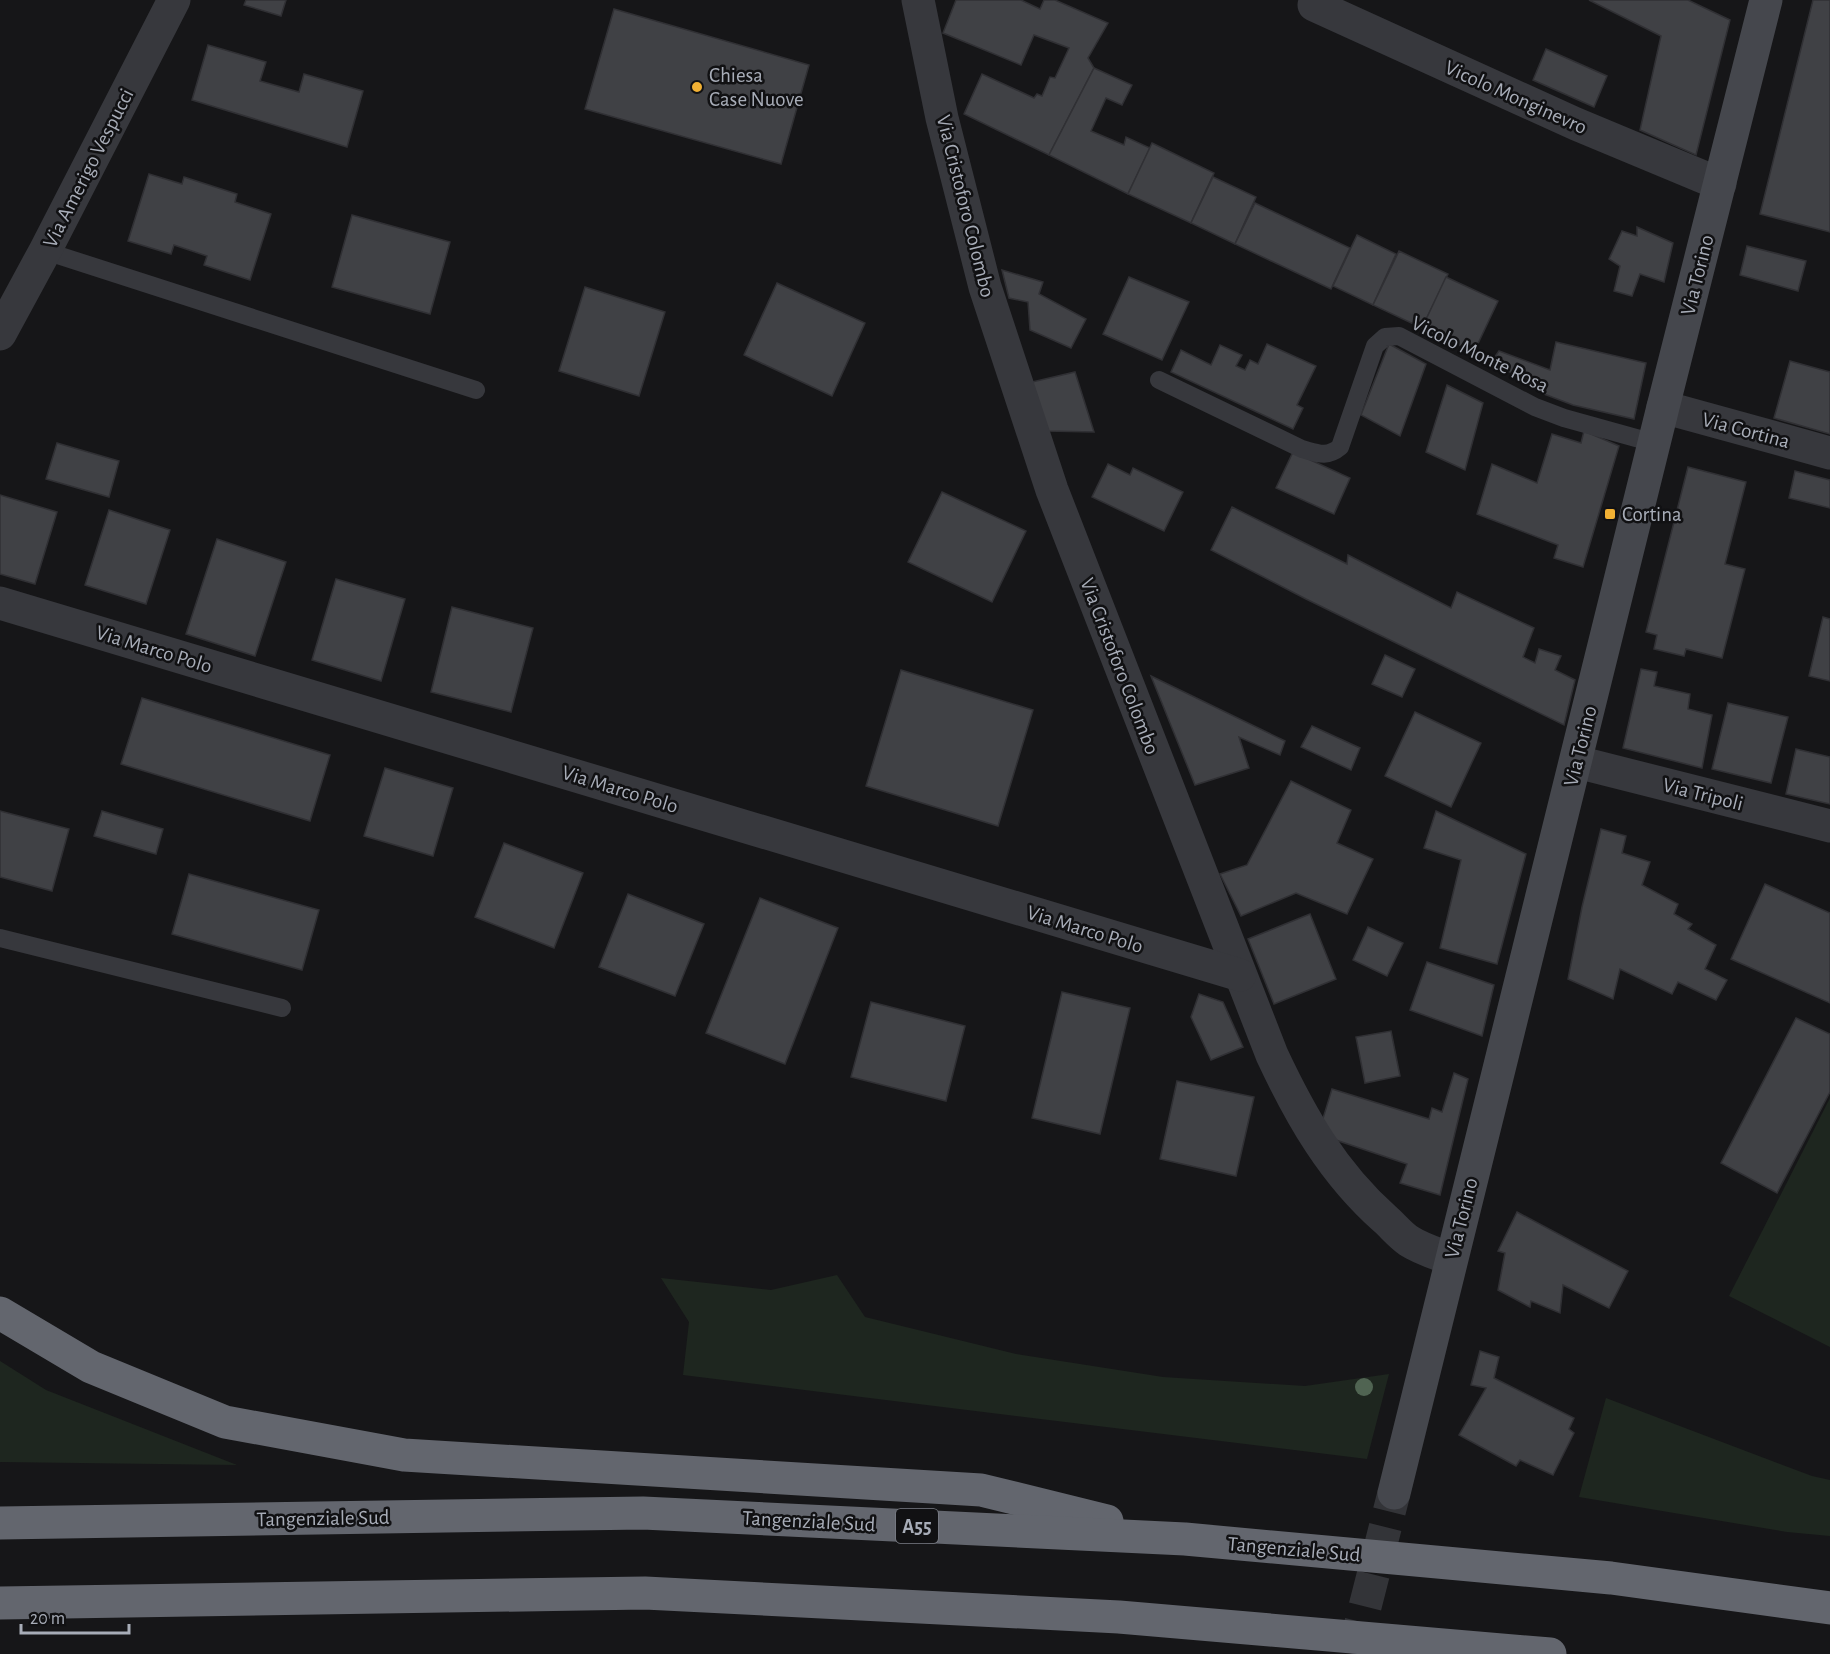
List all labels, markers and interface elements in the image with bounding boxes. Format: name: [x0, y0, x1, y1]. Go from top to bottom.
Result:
street label: Vicolo Monginevro: [1442, 57, 1590, 138]
place label: Chiesa Case Nuove: [709, 65, 804, 110]
marker: Chiesa Case Nuove: [690, 80, 704, 94]
street label: Via Amerigo Vespucci: [39, 85, 138, 251]
street label: Via Cristoforo Colombo: [933, 113, 998, 299]
street label: Via Torino: [1677, 233, 1718, 318]
street label: Vicolo Monte Rosa: [1408, 312, 1552, 397]
street label: Via Cortina: [1700, 409, 1792, 452]
place label: Cortina: [1622, 504, 1682, 525]
marker: Cortina: [1603, 507, 1617, 521]
street label: Via Cristoforo Colombo: [1076, 575, 1163, 757]
street label: Via Marco Polo: [93, 622, 215, 677]
street label: Via Torino: [1560, 704, 1601, 789]
street label: Via Marco Polo: [559, 762, 681, 817]
street label: Via Tripoli: [1660, 774, 1745, 815]
street label: Via Marco Polo: [1024, 902, 1146, 957]
street label: Via Torino: [1441, 1176, 1482, 1261]
street label: Tangenziale Sud: [256, 1507, 390, 1530]
street label: Tangenziale Sud: [742, 1508, 876, 1535]
road number: A55: [896, 1509, 938, 1543]
street label: Tangenziale Sud: [1227, 1533, 1361, 1566]
scale bar: [21, 1597, 129, 1635]
text: 20 m: [30, 1610, 65, 1628]

